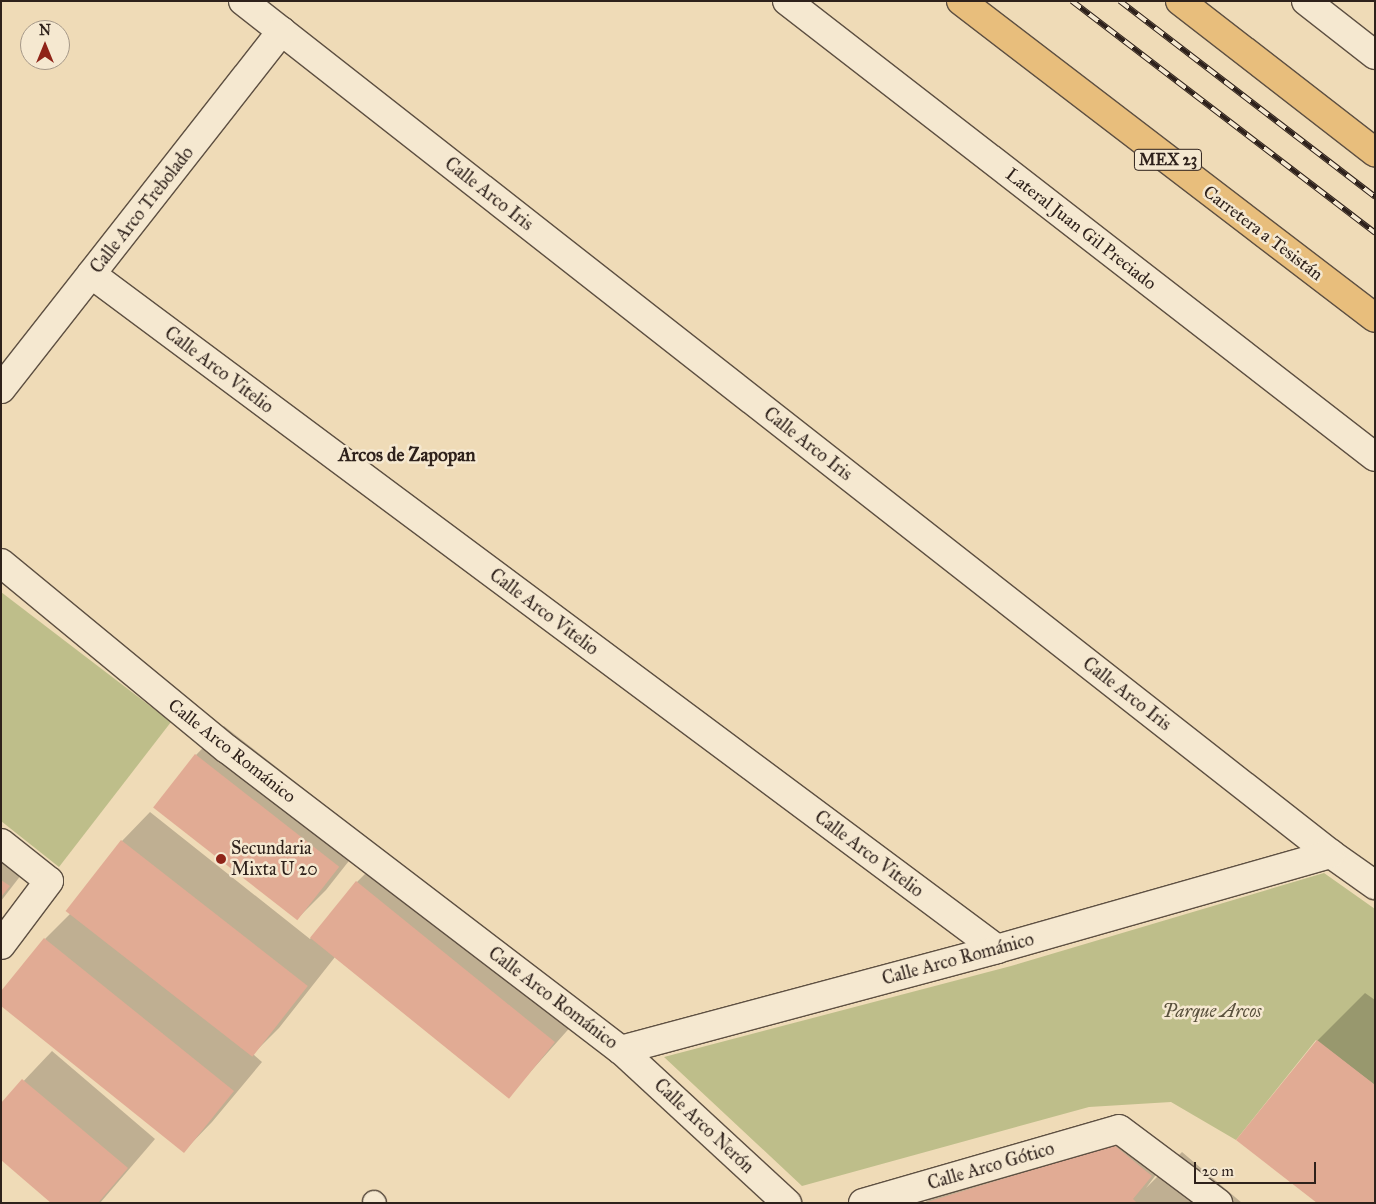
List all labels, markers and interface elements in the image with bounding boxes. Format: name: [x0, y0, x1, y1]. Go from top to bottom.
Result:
north arrow: [20, 20, 70, 70]
text: N: [39, 22, 51, 39]
street label: Calle Arco Trebolado: [86, 142, 198, 278]
road number: MEX 23: [1133, 146, 1203, 174]
street label: Calle Arco Iris: [440, 153, 538, 235]
street label: Lateral Juan Gil Preciado: [1001, 164, 1161, 294]
street label: Carretera a Tesistán: [1199, 181, 1327, 285]
street label: Calle Arco Vitelio: [160, 322, 278, 418]
street label: Calle Arco Iris: [759, 403, 857, 485]
district label: Arcos de Zapopan: [338, 444, 476, 466]
street label: Calle Arco Vitelio: [485, 564, 603, 660]
street label: Calle Arco Iris: [1078, 653, 1176, 735]
street label: Calle Arco Románico: [164, 694, 300, 808]
street label: Calle Arco Vitelio: [810, 806, 928, 902]
place label: Secundaria Mixta U 20: [231, 838, 318, 881]
marker: Secundaria Mixta U 20: [215, 853, 227, 865]
street label: Calle Arco Románico: [880, 928, 1036, 990]
street label: Calle Arco Románico: [484, 942, 622, 1054]
park label: Parque Arcos: [1163, 1000, 1261, 1022]
street label: Calle Arco Nerón: [650, 1074, 758, 1178]
street label: Calle Arco Gótico: [925, 1138, 1057, 1194]
scale bar: [1196, 1152, 1318, 1184]
text: 20 m: [1202, 1162, 1234, 1180]

